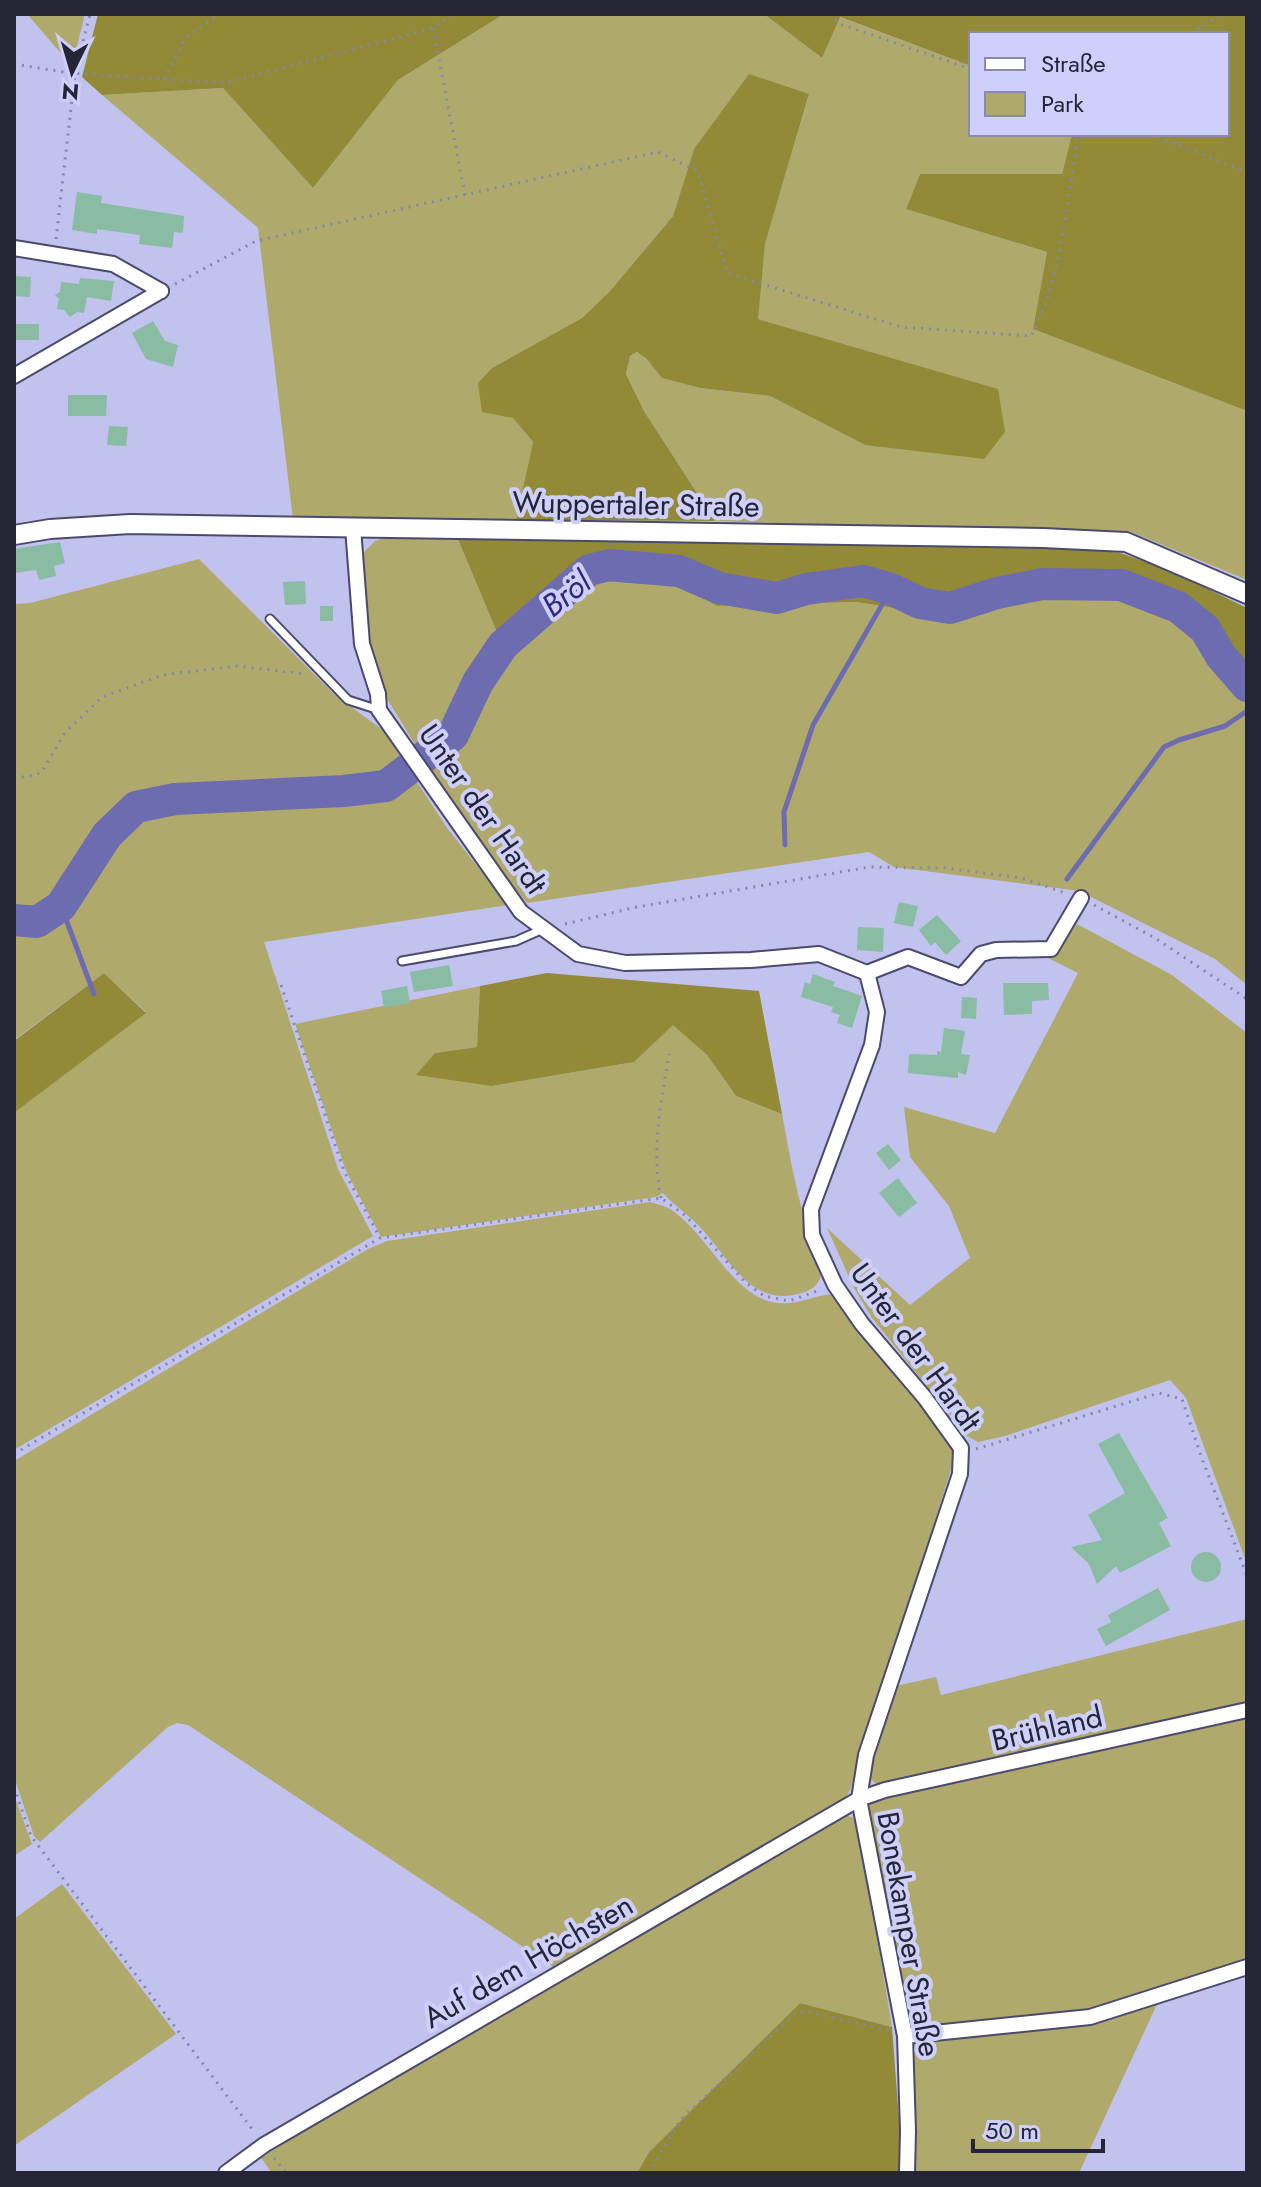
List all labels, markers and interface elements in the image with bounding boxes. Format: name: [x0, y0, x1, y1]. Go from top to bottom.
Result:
north arrow: [32, 32, 112, 112]
legend: [969, 32, 1229, 136]
text: Straße: [1041, 46, 1106, 81]
text: N: [60, 75, 80, 109]
text: Park: [1041, 86, 1084, 121]
street label: Wuppertaler Straße: [512, 480, 760, 528]
water label: Bröl: [531, 559, 602, 628]
street label: Unter der Hardt: [408, 715, 558, 903]
street label: Unter der Hardt: [840, 1254, 992, 1441]
street label: Brühland: [987, 1694, 1107, 1762]
street label: Bonekamper Straße: [866, 1808, 952, 2060]
street label: Auf dem Höchsten: [415, 1883, 641, 2039]
scale bar: [973, 2103, 1103, 2153]
text: 50 m: [985, 2113, 1039, 2148]

